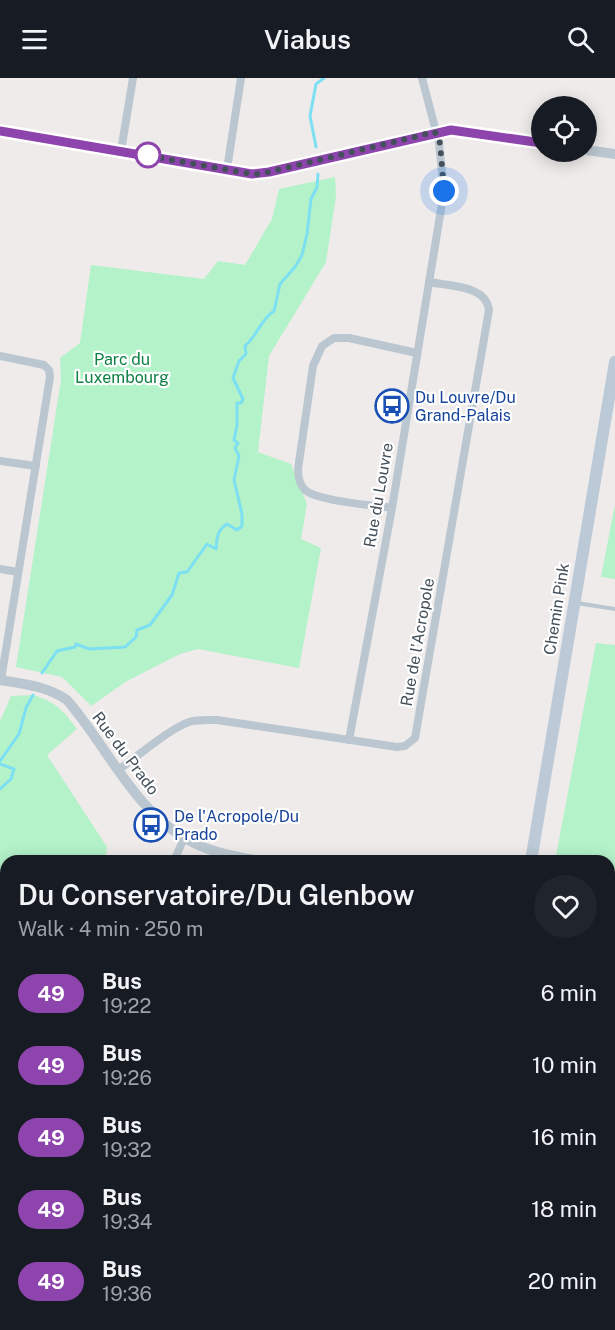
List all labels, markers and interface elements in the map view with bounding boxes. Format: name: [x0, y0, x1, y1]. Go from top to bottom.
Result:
icon: menu: [18, 23, 51, 56]
text: Viabus: [264, 23, 351, 55]
icon: search: [564, 23, 597, 56]
map controls: [531, 96, 597, 162]
button: locate: [531, 96, 597, 162]
unlabelled marker: [135, 142, 161, 168]
your location: [429, 176, 459, 206]
park label: Parc du Luxembourg: [75, 350, 169, 387]
bus stop icon: Du Louvre/Du Grand-Palais: [374, 388, 410, 424]
place label: Du Louvre/Du Grand-Palais: [415, 388, 516, 425]
street label: Rue du Louvre: [360, 441, 397, 549]
street label: Chemin Pink: [540, 562, 573, 656]
street label: Rue de l'Acropole: [397, 576, 438, 708]
street label: Rue du Prado: [88, 708, 163, 799]
bus stop icon: De l'Acropole/Du Prado: [133, 807, 169, 843]
place label: De l'Acropole/Du Prado: [174, 807, 299, 844]
button: heart: [534, 875, 597, 938]
text: Du Conservatoire/Du Glenbow: [18, 878, 414, 911]
text: Walk · 4 min · 250 m: [18, 917, 203, 941]
text: Bus: [102, 968, 142, 994]
text: 6 min: [541, 980, 597, 1006]
text: 49: [37, 981, 65, 1006]
text: 19:22: [102, 994, 151, 1018]
text: Bus: [102, 1040, 142, 1066]
text: 10 min: [532, 1052, 597, 1078]
text: 49: [37, 1053, 65, 1078]
text: 19:26: [102, 1066, 152, 1090]
text: Bus: [102, 1112, 142, 1138]
text: 16 min: [532, 1124, 597, 1150]
text: 49: [37, 1125, 65, 1150]
text: 19:32: [102, 1138, 152, 1162]
text: Bus: [102, 1184, 142, 1210]
text: 18 min: [531, 1196, 597, 1222]
text: 49: [37, 1197, 65, 1222]
text: 19:34: [102, 1210, 152, 1234]
text: Bus: [102, 1256, 142, 1282]
text: 20 min: [528, 1268, 597, 1294]
text: 49: [37, 1269, 65, 1294]
text: 19:36: [102, 1282, 152, 1306]

